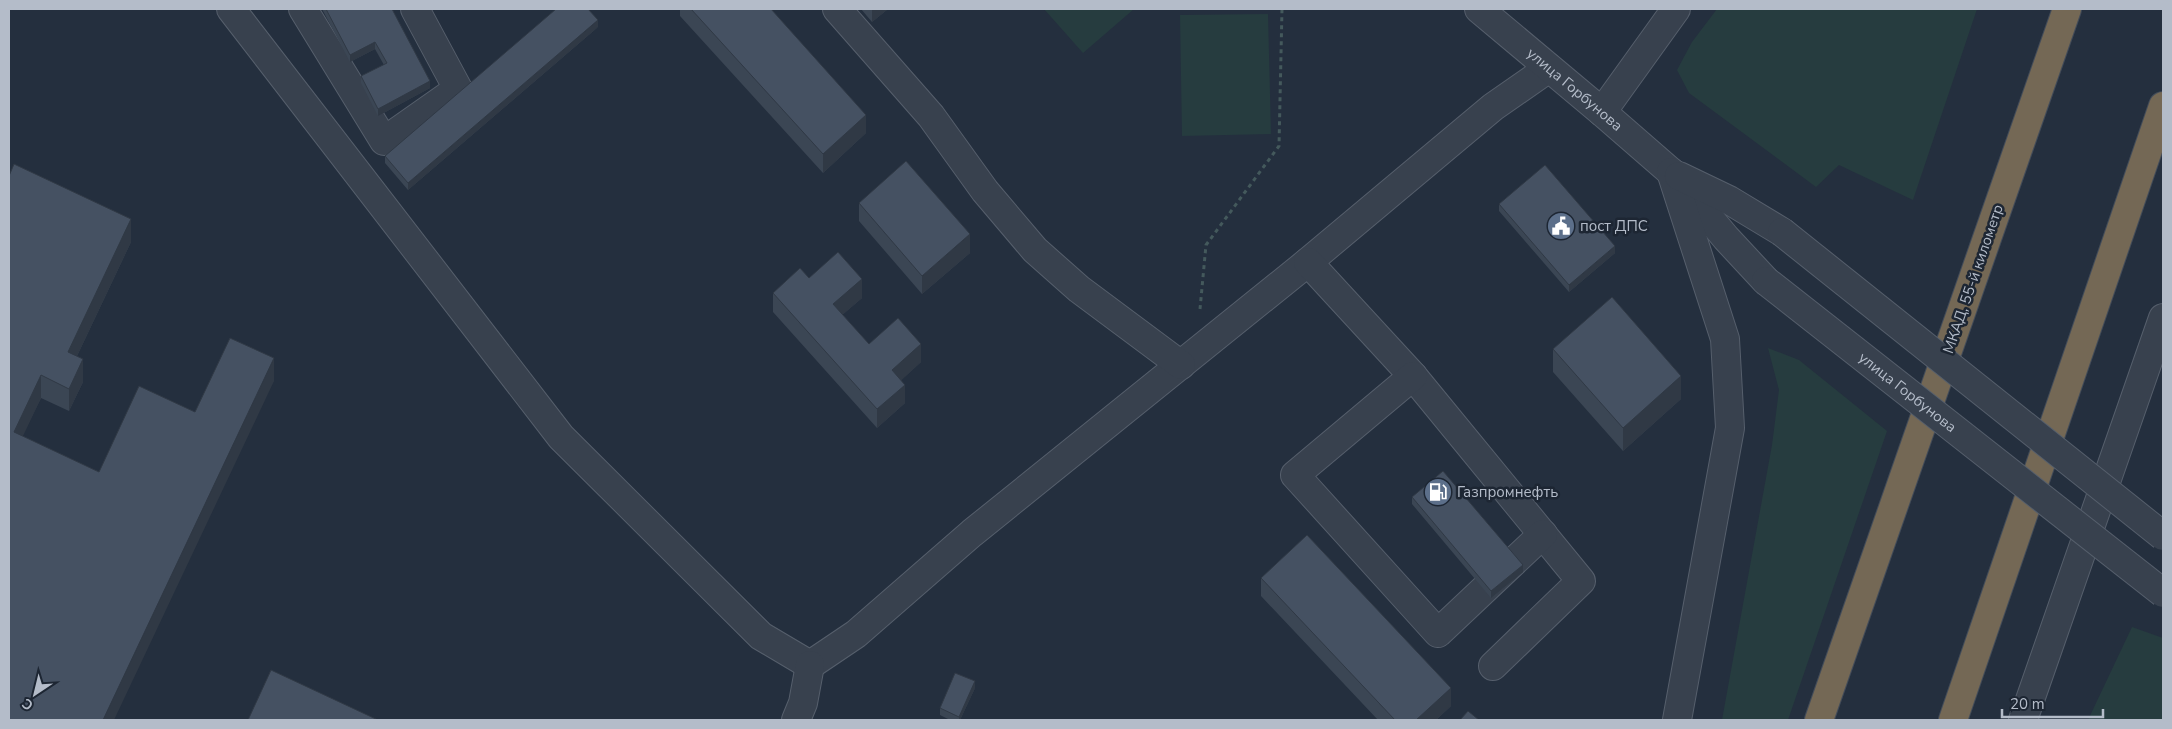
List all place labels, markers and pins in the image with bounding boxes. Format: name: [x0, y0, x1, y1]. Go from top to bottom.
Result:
public building icon: пост ДПС: [1546, 211, 1576, 241]
place label: пост ДПС: [1580, 216, 1648, 236]
fuel station icon: Газпромнефть: [1423, 477, 1453, 507]
place label: Газпромнефть: [1457, 482, 1558, 502]

